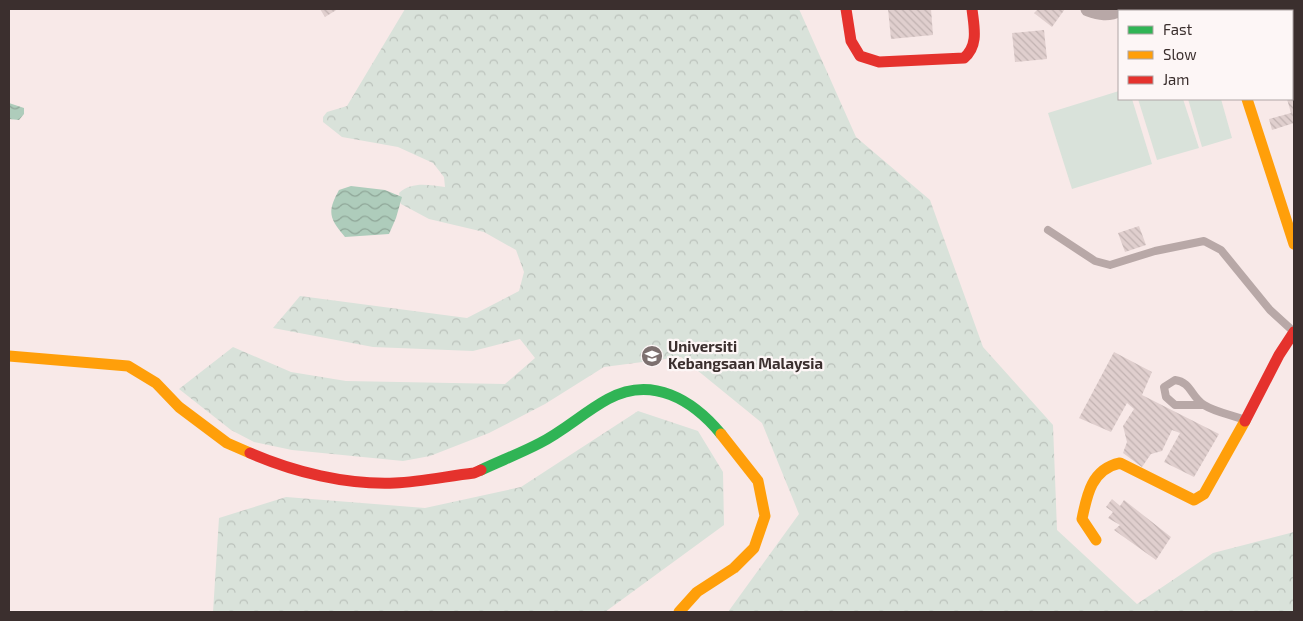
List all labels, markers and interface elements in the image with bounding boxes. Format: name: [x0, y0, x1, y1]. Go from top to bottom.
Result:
legend: [1118, 10, 1293, 100]
text: Fast: [1163, 20, 1193, 38]
text: Slow: [1163, 45, 1197, 63]
text: Jam: [1163, 70, 1189, 88]
place label: Universiti Kebangsaan Malaysia: [668, 337, 823, 373]
school or university icon: Universiti Kebangsaan Malaysia: [640, 344, 664, 368]

